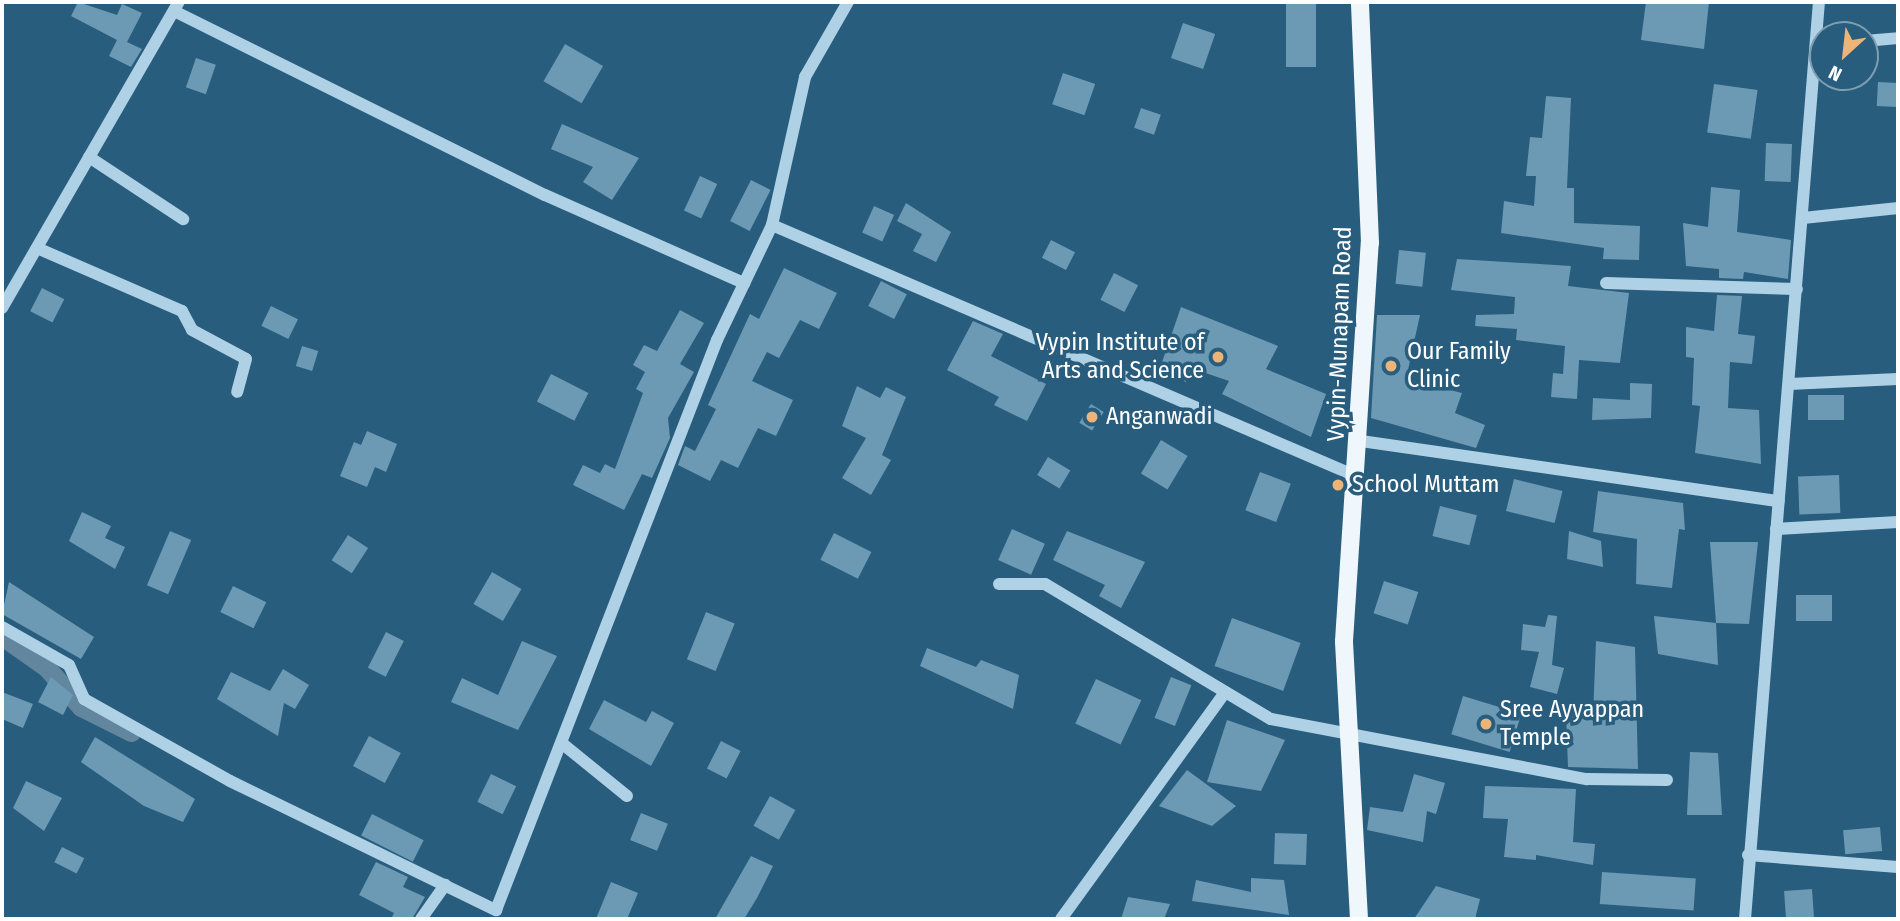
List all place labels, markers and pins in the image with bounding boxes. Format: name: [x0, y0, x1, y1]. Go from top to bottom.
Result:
place label: Vypin Institute of Arts and Science: [1036, 329, 1204, 385]
place label: Our Family Clinic: [1407, 338, 1511, 394]
marker: Vypin Institute of Arts and Science: [1210, 349, 1226, 365]
marker: Our Family Clinic: [1381, 356, 1401, 376]
place label: Anganwadi: [1106, 403, 1213, 431]
marker: Anganwadi: [1084, 409, 1100, 425]
place label: School Muttam: [1352, 471, 1499, 499]
marker: School Muttam: [1330, 477, 1346, 493]
place label: Sree Ayyappan Temple: [1500, 696, 1644, 752]
marker: Sree Ayyappan Temple: [1478, 716, 1494, 732]

